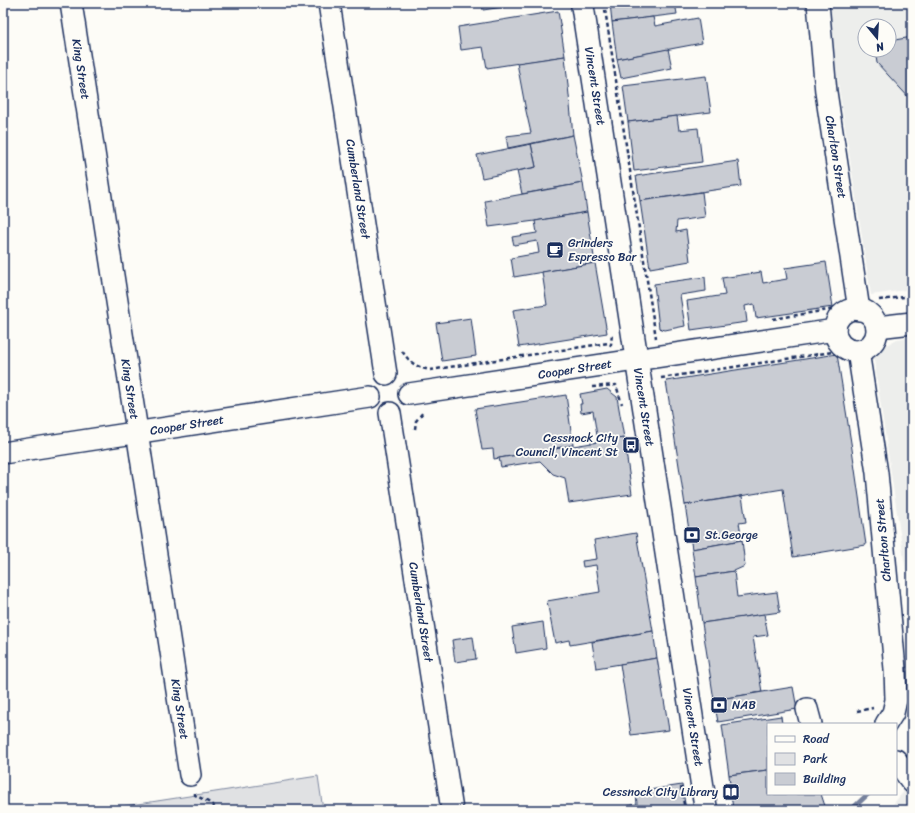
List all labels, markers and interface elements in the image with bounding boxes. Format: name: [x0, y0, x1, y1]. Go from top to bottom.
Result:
north arrow: [857, 18, 897, 58]
street label: King Street: [65, 37, 97, 101]
text: N: [873, 37, 887, 57]
street label: Vincent Street: [578, 45, 612, 127]
street label: Charlton Street: [819, 114, 853, 200]
street label: Cumberland Street: [339, 137, 377, 242]
place label: Grinders Espresso Bar: [568, 232, 637, 268]
cafe icon: Grinders Espresso Bar: [545, 240, 565, 260]
street label: Cooper Street: [536, 352, 614, 386]
street label: King Street: [114, 357, 146, 421]
street label: Vincent Street: [627, 366, 661, 448]
street label: Cooper Street: [148, 408, 226, 442]
place label: Cessnock City Council, Vincent St: [516, 427, 619, 463]
bus stop icon: Cessnock City Council, Vincent St: [621, 435, 641, 455]
street label: Charlton Street: [868, 497, 898, 583]
place label: St.George: [705, 524, 758, 546]
bank icon: St.George: [682, 525, 702, 545]
street label: Cumberland Street: [402, 560, 440, 665]
street label: King Street: [164, 677, 196, 741]
street label: Vincent Street: [676, 686, 710, 768]
place label: NAB: [732, 694, 756, 716]
bank icon: NAB: [709, 695, 729, 715]
legend: [767, 723, 897, 795]
text: Road: [803, 728, 830, 750]
text: Park: [803, 748, 828, 770]
text: Building: [803, 768, 846, 790]
place label: Cessnock City Library: [603, 781, 719, 803]
library icon: Cessnock City Library: [721, 782, 741, 802]

